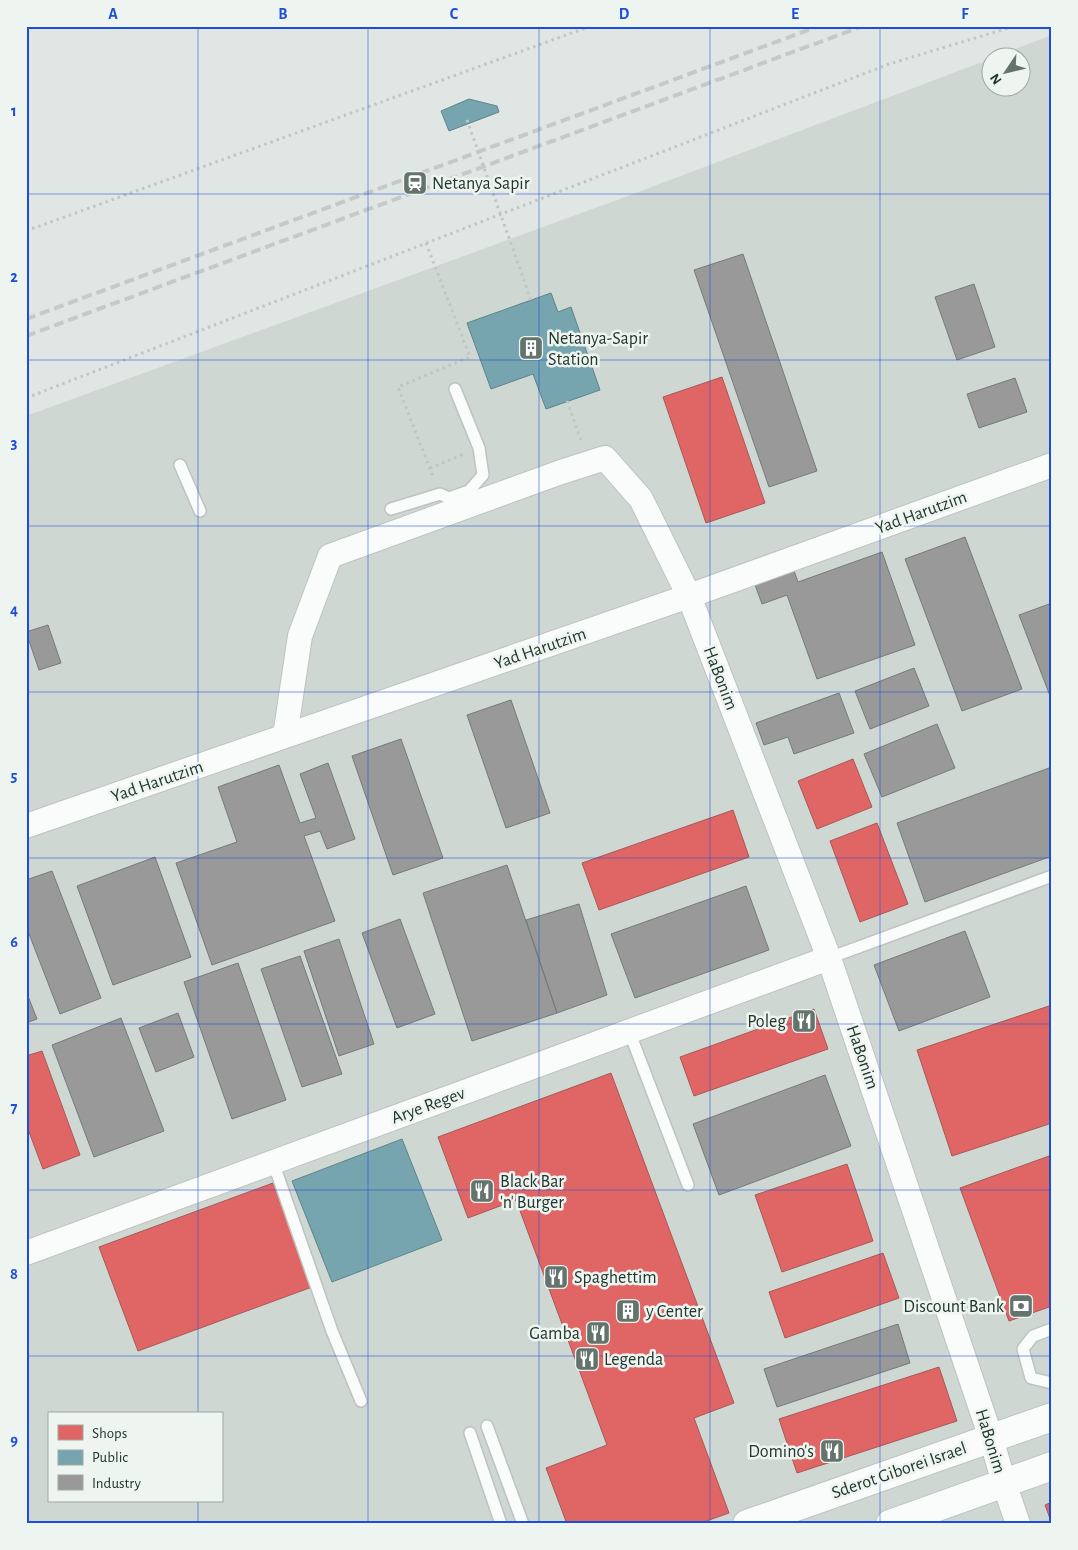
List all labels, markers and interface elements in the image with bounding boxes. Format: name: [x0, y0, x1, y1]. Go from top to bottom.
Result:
text: A: [108, 6, 118, 22]
text: B: [278, 6, 288, 22]
text: C: [450, 6, 459, 22]
text: D: [619, 6, 630, 22]
text: E: [791, 6, 799, 22]
text: F: [961, 6, 969, 22]
north arrow: [980, 48, 1030, 98]
text: N: [988, 71, 1005, 87]
text: 1: [11, 103, 17, 119]
station icon: Netanya Sapir: [402, 170, 428, 196]
place label: Netanya Sapir: [432, 175, 530, 193]
text: 2: [10, 269, 18, 285]
place label: Netanya-Sapir Station: [548, 330, 648, 369]
building icon: Netanya-Sapir Station: [518, 335, 544, 361]
text: 3: [11, 435, 18, 451]
street label: Yad Harutzim: [873, 488, 970, 538]
text: 4: [10, 602, 18, 618]
street label: Yad Harutzim: [492, 625, 589, 673]
street label: HaBonim: [700, 644, 740, 713]
street label: Yad Harutzim: [109, 758, 206, 806]
text: 5: [11, 768, 18, 784]
text: 6: [10, 934, 18, 950]
restaurant icon: Poleg: [791, 1008, 817, 1034]
place label: Poleg: [747, 1013, 786, 1031]
street label: HaBonim: [843, 1023, 881, 1092]
street label: Arye Regev: [389, 1084, 468, 1128]
text: 7: [11, 1100, 18, 1116]
place label: Black Bar 'n' Burger: [500, 1173, 564, 1212]
restaurant icon: Black Bar 'n' Burger: [469, 1178, 495, 1204]
restaurant icon: Spaghettim: [543, 1264, 569, 1290]
text: 8: [10, 1266, 18, 1282]
place label: Spaghettim: [574, 1269, 657, 1287]
bank icon: Discount Bank: [1008, 1293, 1034, 1319]
building icon: y Center: [615, 1298, 641, 1324]
place label: Discount Bank: [903, 1298, 1005, 1316]
place label: y Center: [645, 1303, 703, 1321]
restaurant icon: Gamba: [585, 1320, 611, 1346]
place label: Gamba: [529, 1325, 580, 1343]
restaurant icon: Legenda: [574, 1346, 600, 1372]
place label: Legenda: [604, 1351, 663, 1369]
street label: HaBonim: [972, 1407, 1008, 1476]
legend: [48, 1412, 222, 1502]
text: Shops: [92, 1426, 127, 1441]
text: 9: [10, 1432, 18, 1448]
restaurant icon: Domino's: [819, 1438, 845, 1464]
street label: Sderot Giborei Israel: [830, 1439, 969, 1502]
place label: Domino's: [748, 1443, 814, 1461]
text: Public: [92, 1450, 128, 1465]
text: Industry: [92, 1476, 141, 1491]

